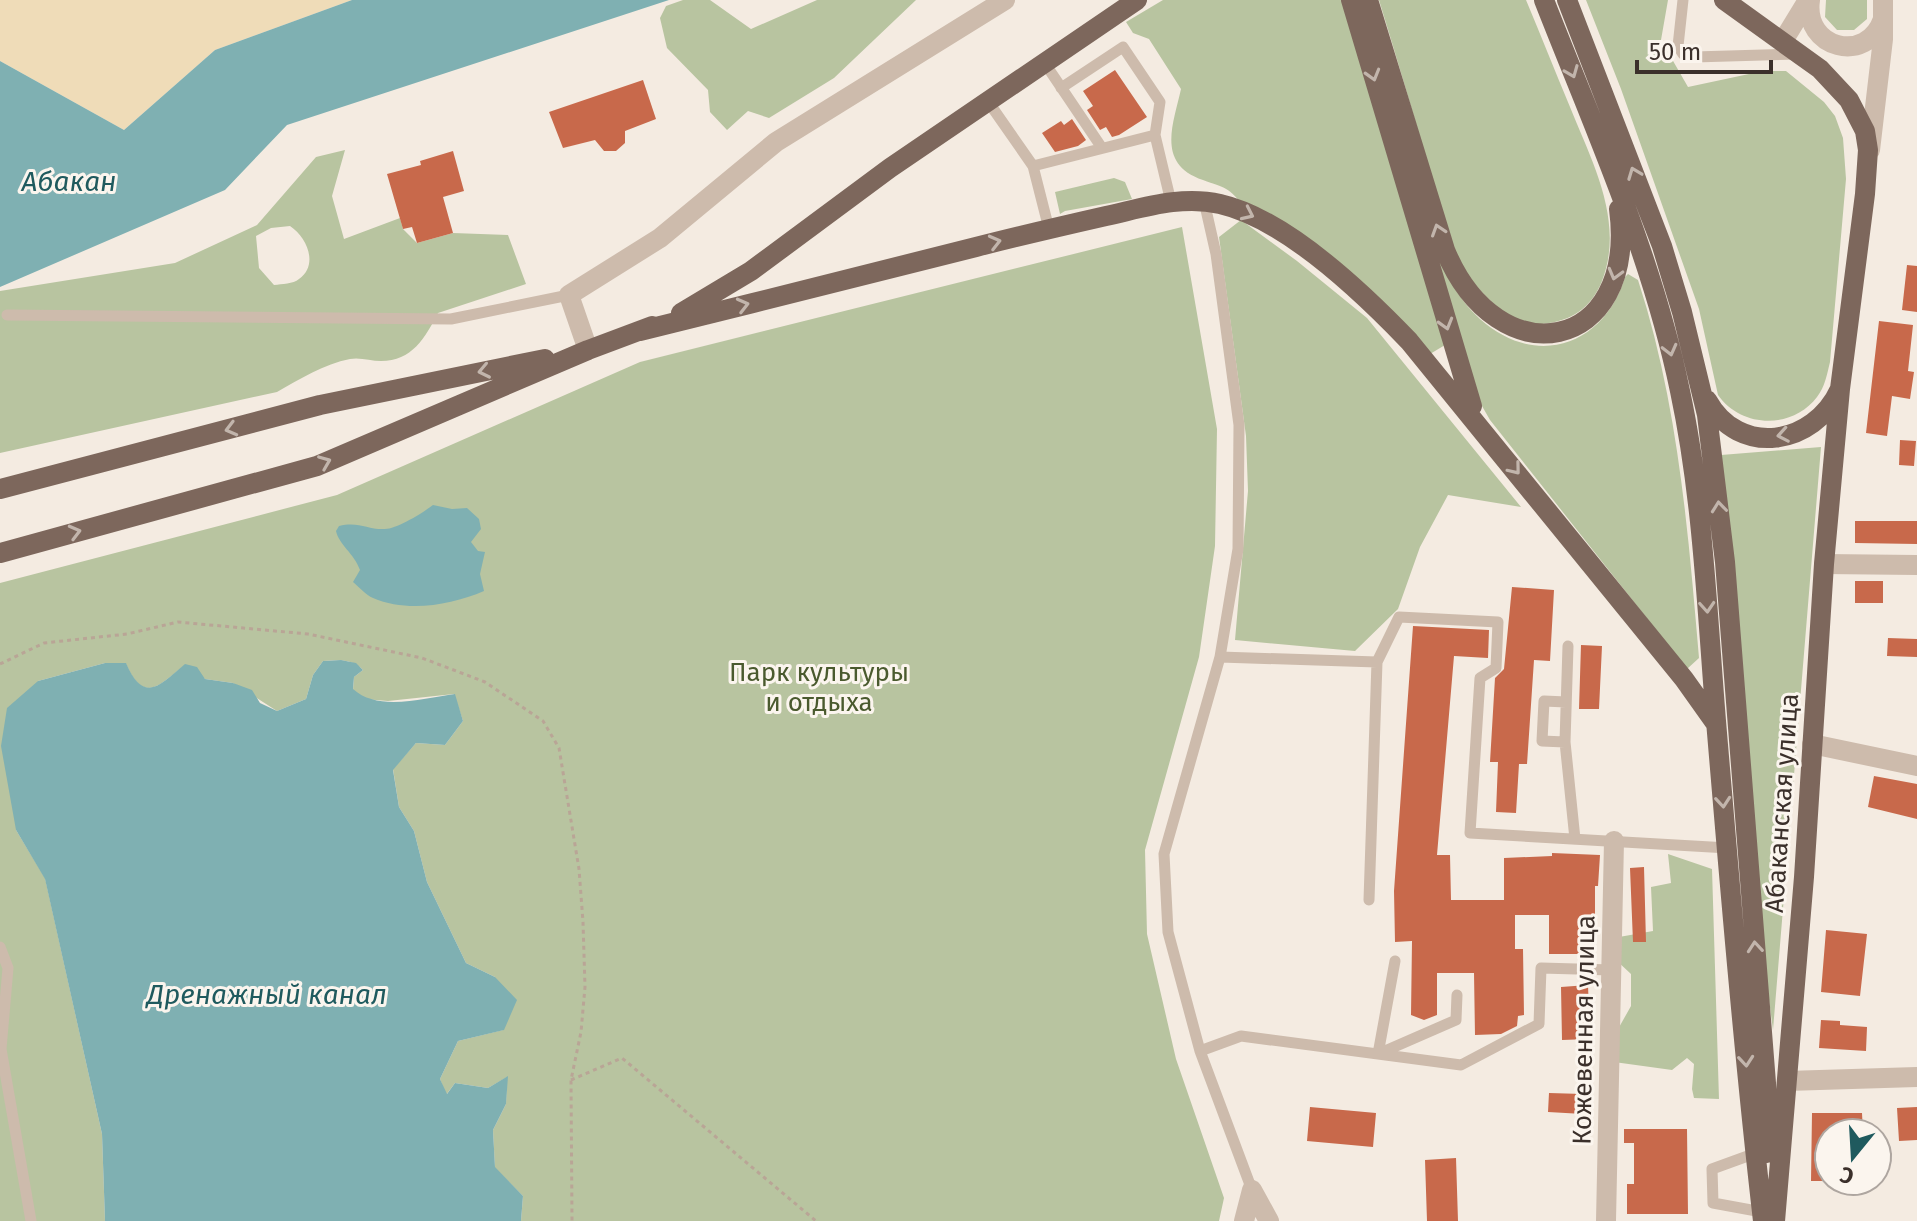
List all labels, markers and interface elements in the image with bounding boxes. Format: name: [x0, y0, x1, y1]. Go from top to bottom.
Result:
scale bar: [1637, 24, 1771, 74]
text: 50 m: [1649, 38, 1701, 66]
one-way arrow: [1563, 64, 1579, 78]
one-way arrow: [1364, 67, 1380, 81]
water label: Абакан: [20, 165, 117, 198]
one-way arrow: [1628, 167, 1644, 181]
one-way arrow: [1240, 204, 1255, 220]
one-way arrow: [1431, 224, 1447, 238]
one-way arrow: [988, 235, 1002, 252]
one-way arrow: [1608, 266, 1624, 280]
one-way arrow: [735, 298, 749, 315]
one-way arrow: [1437, 317, 1453, 331]
one-way arrow: [1661, 343, 1678, 356]
one-way arrow: [477, 362, 491, 379]
one-way arrow: [224, 419, 238, 436]
one-way arrow: [1776, 426, 1790, 443]
one-way arrow: [317, 455, 331, 471]
one-way arrow: [1505, 460, 1520, 474]
one-way arrow: [1711, 500, 1728, 513]
one-way arrow: [68, 525, 82, 541]
one-way arrow: [1698, 601, 1715, 614]
park label: Парк культуры и отдыха: [729, 657, 909, 718]
street label: Абаканская улица: [1759, 692, 1805, 914]
one-way arrow: [1715, 796, 1732, 809]
street label: Кожевенная улица: [1566, 915, 1602, 1145]
one-way arrow: [1747, 941, 1764, 954]
water label: Дренажный канал: [145, 978, 387, 1011]
one-way arrow: [1737, 1055, 1754, 1068]
north arrow: [1813, 1117, 1893, 1197]
text: С: [1836, 1161, 1857, 1190]

